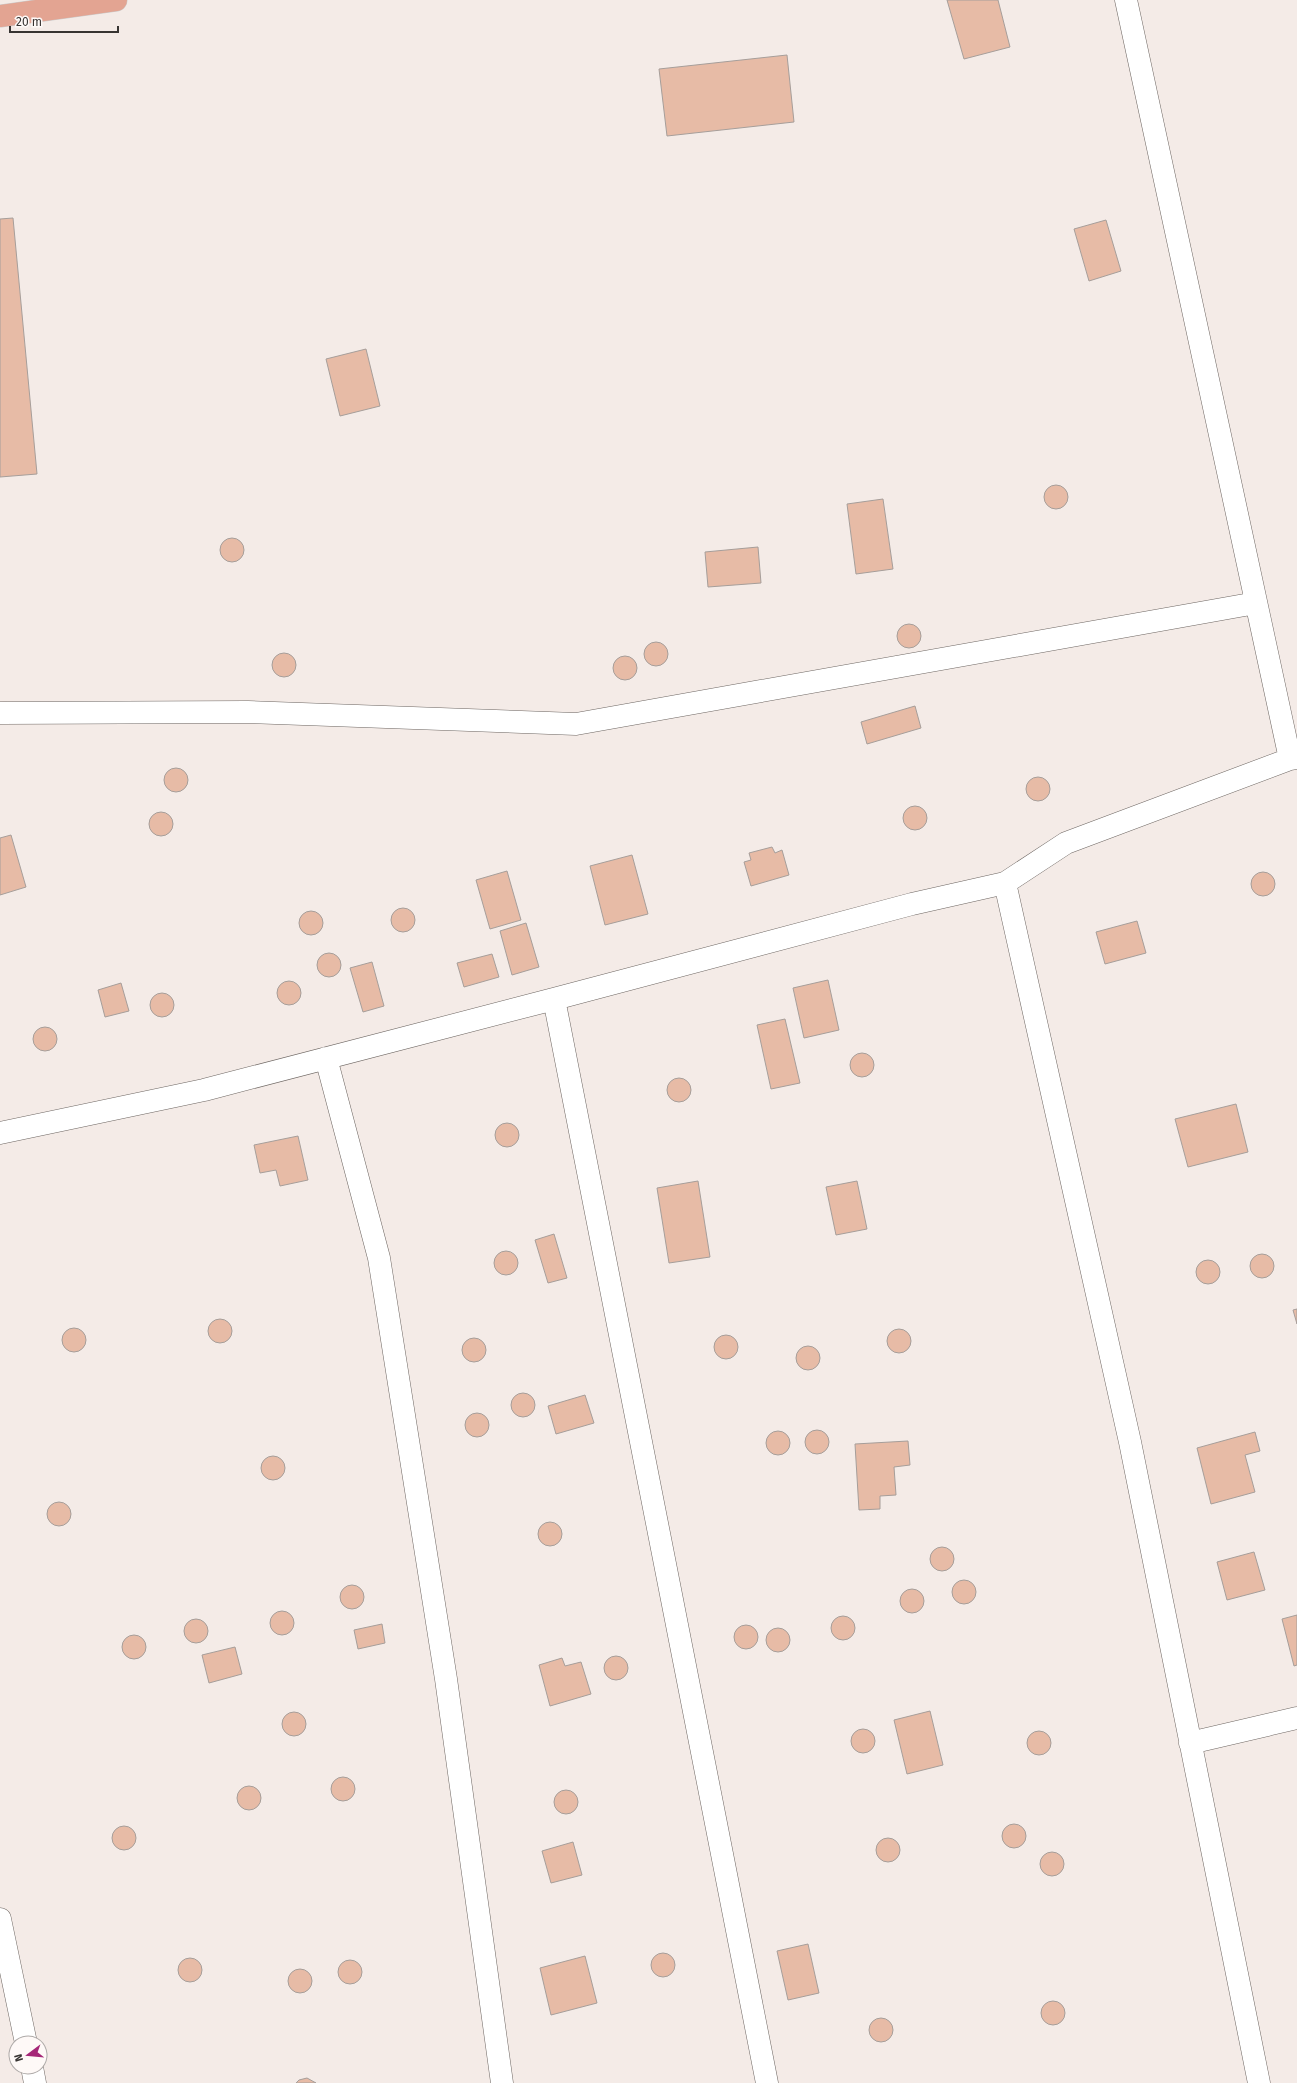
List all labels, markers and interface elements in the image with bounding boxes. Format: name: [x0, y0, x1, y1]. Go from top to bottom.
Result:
scale bar: [10, 8, 118, 34]
text: 20 m: [16, 15, 42, 29]
north arrow: [8, 2035, 48, 2075]
text: N: [12, 2052, 26, 2063]

